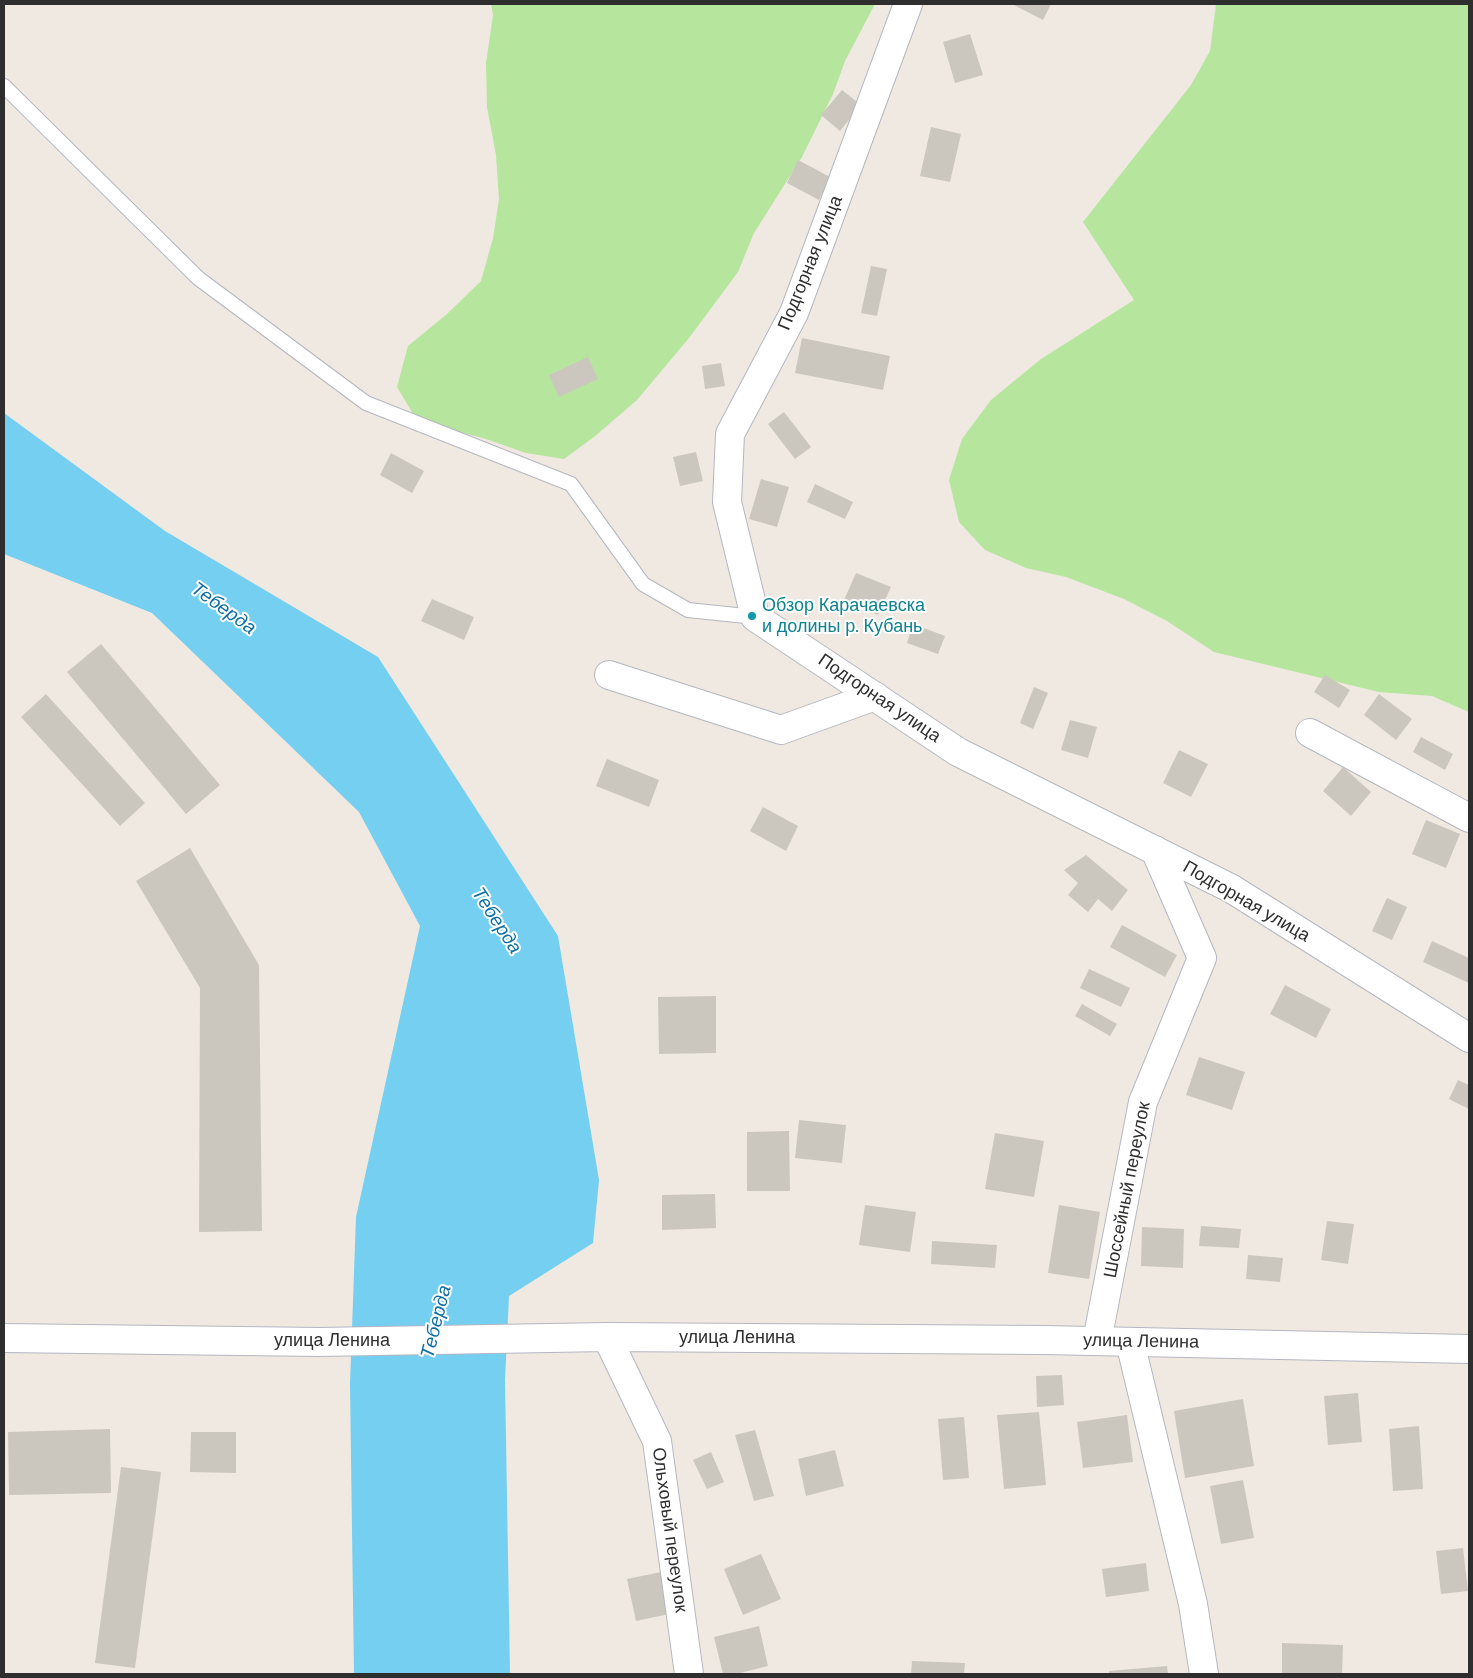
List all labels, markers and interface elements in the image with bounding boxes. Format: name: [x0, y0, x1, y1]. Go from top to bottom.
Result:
street label: Подгорная улица: [774, 193, 848, 333]
water label: Теберда: [186, 578, 260, 640]
place label: Обзор Карачаевска и долины р. Кубань: [762, 595, 925, 638]
marker: Обзор Карачаевска и долины р. Кубань: [746, 610, 758, 622]
street label: Подгорная улица: [814, 650, 944, 748]
street label: Подгорная улица: [1179, 857, 1313, 947]
water label: Теберда: [466, 884, 526, 958]
street label: Шоссейный переулок: [1100, 1100, 1156, 1280]
water label: Теберда: [417, 1283, 457, 1361]
street label: улица Ленина: [679, 1327, 795, 1349]
street label: улица Ленина: [274, 1330, 390, 1352]
street label: улица Ленина: [1083, 1330, 1199, 1354]
street label: Ольховый переулок: [647, 1446, 691, 1614]

